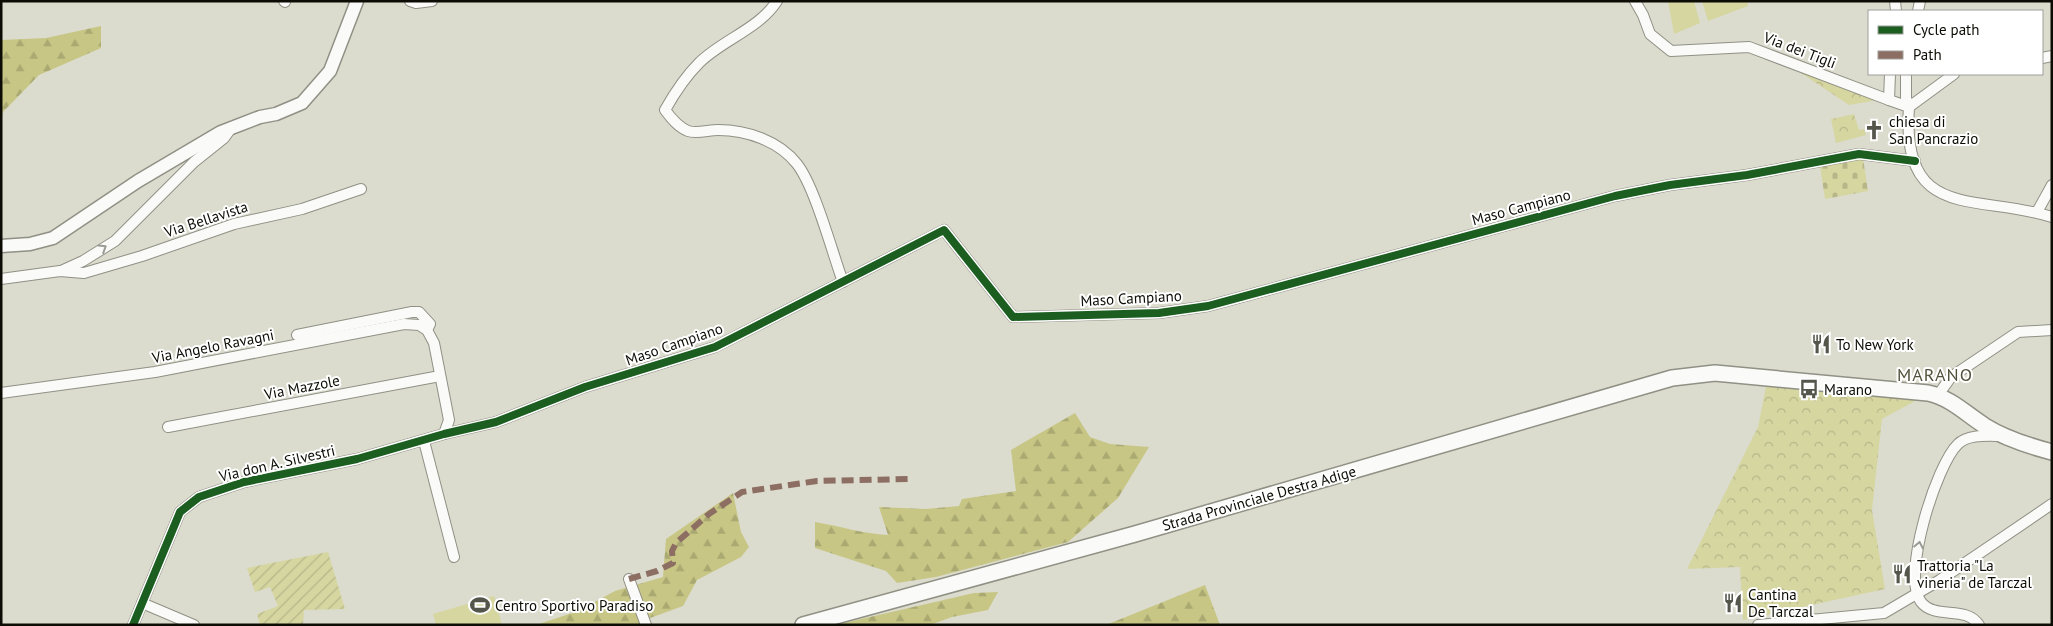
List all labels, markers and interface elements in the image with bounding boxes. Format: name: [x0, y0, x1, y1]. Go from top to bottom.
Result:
legend: [1868, 10, 2043, 75]
text: Cycle path: [1913, 20, 1979, 39]
street label: Via dei Tigli: [1760, 27, 1839, 72]
text: Path: [1913, 45, 1942, 64]
place label: chiesa di San Pancrazio: [1889, 112, 1978, 148]
church icon: chiesa di San Pancrazio: [1863, 119, 1885, 141]
street label: Maso Campiano: [1470, 185, 1572, 229]
street label: Via Bellavista: [161, 197, 250, 242]
one-way arrow: [98, 245, 107, 255]
street label: Maso Campiano: [1080, 286, 1182, 310]
street label: Maso Campiano: [623, 319, 725, 369]
street label: Via Angelo Ravagni: [149, 325, 276, 367]
restaurant icon: To New York: [1810, 333, 1832, 355]
place label: To New York: [1836, 335, 1914, 354]
district label: MARANO: [1897, 363, 1973, 386]
street label: Via Mazzole: [262, 370, 341, 404]
bus stop icon: Marano: [1798, 378, 1820, 400]
place label: Marano: [1824, 380, 1872, 399]
street label: Via don A. Silvestri: [216, 440, 337, 486]
street label: Strada Provinciale Destra Adige: [1160, 461, 1358, 535]
one-way arrow: [1913, 541, 1924, 550]
place label: Trattoria "La vineria" de Tarczal: [1917, 556, 2033, 592]
restaurant icon: Trattoria "La vineria" de Tarczal: [1891, 563, 1913, 585]
place label: Cantina De Tarczal: [1748, 585, 1814, 621]
restaurant icon: Cantina De Tarczal: [1722, 592, 1744, 614]
sports icon: Centro Sportivo Paradiso: [469, 594, 491, 616]
place label: Centro Sportivo Paradiso: [495, 596, 653, 615]

